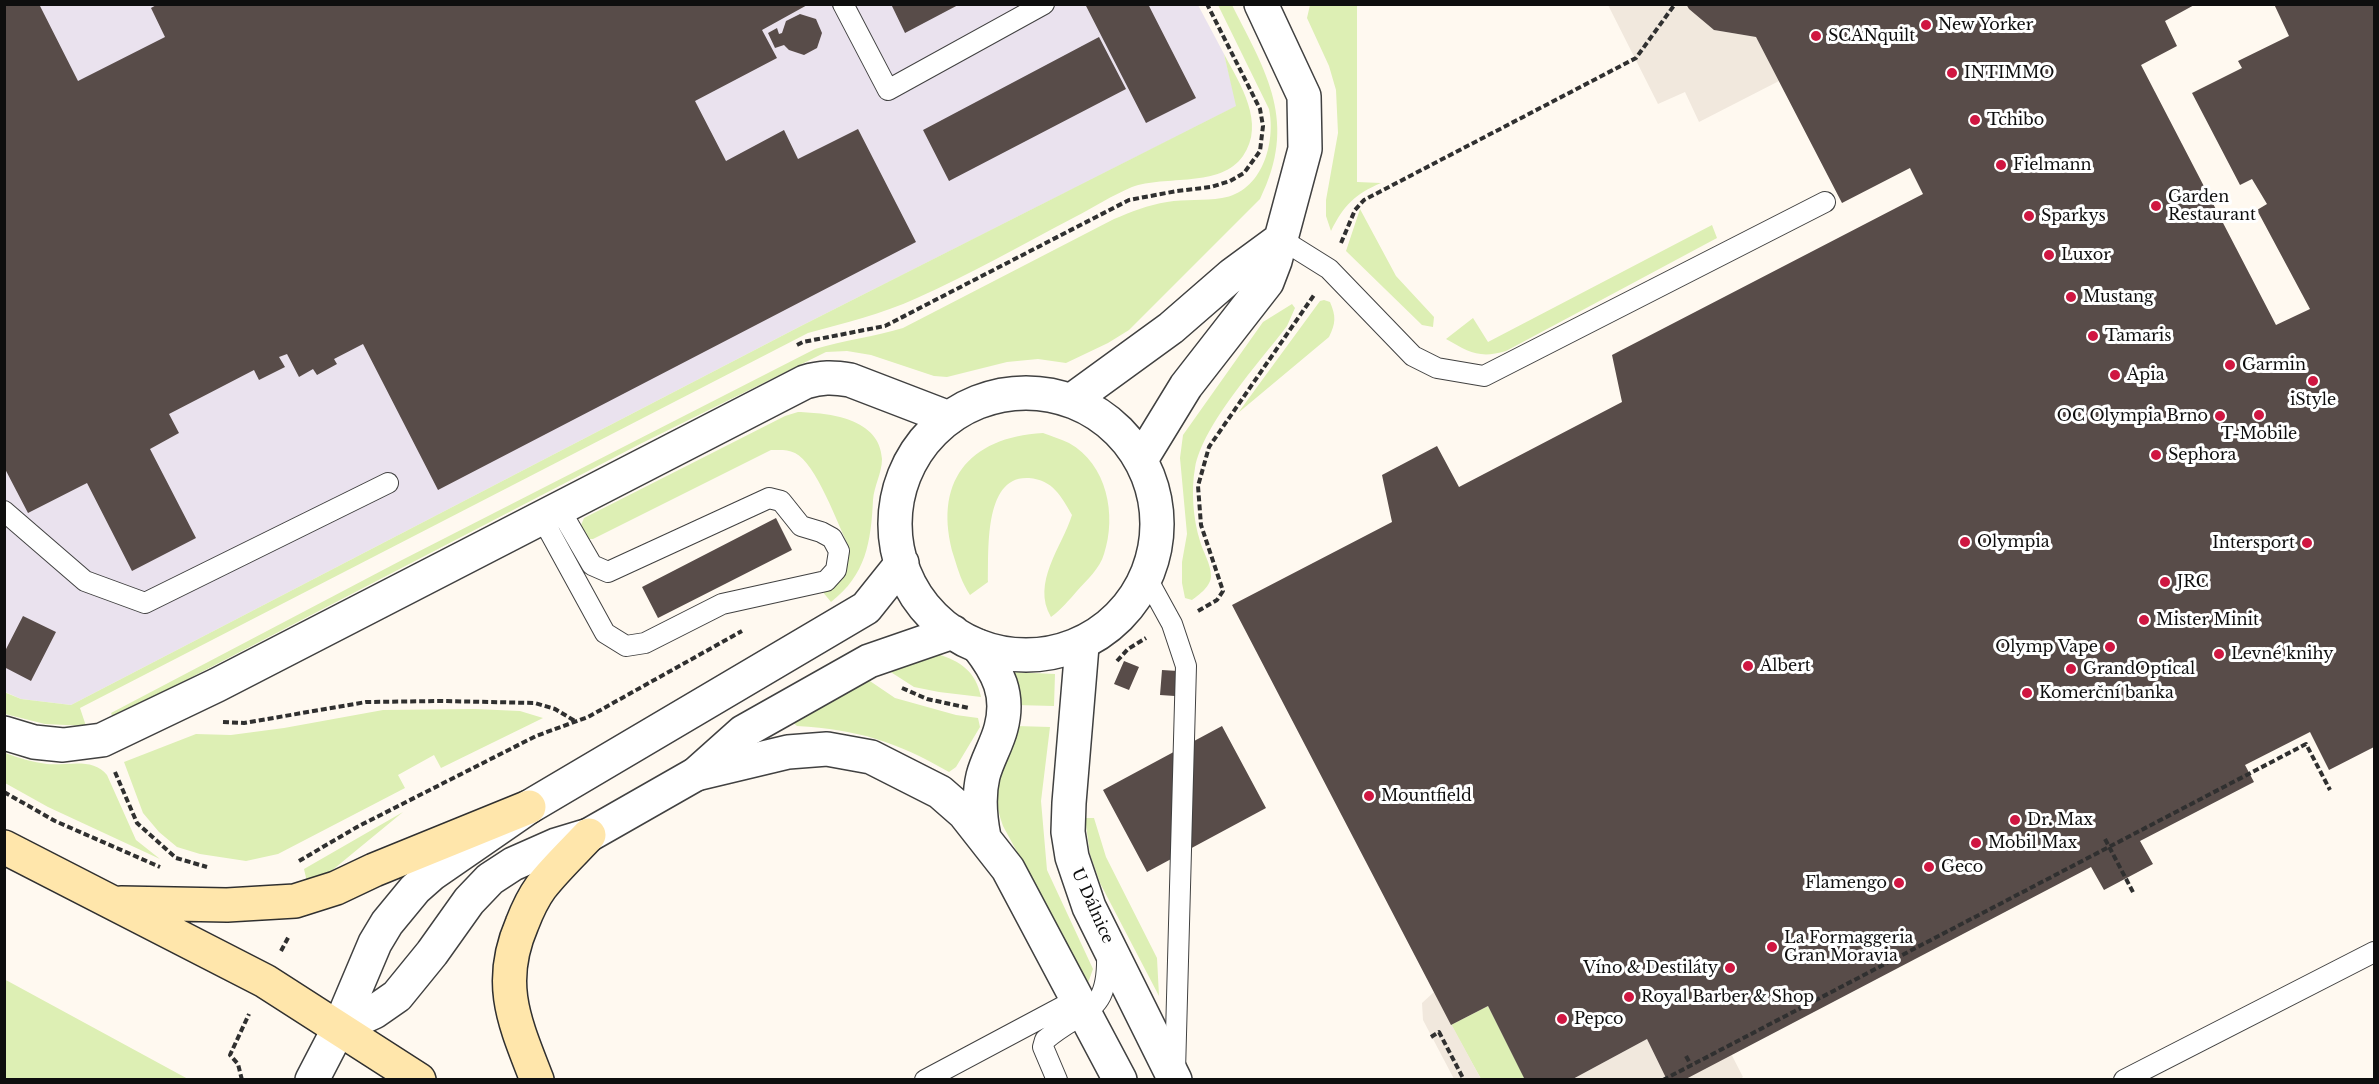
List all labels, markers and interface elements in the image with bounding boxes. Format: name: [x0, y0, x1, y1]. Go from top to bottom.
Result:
place label: New Yorker: [1938, 15, 2033, 35]
marker: New Yorker: [1919, 18, 1933, 32]
place label: SCANquilt: [1828, 26, 1915, 46]
marker: SCANquilt: [1809, 29, 1823, 43]
place label: INTIMMO: [1964, 63, 2054, 83]
marker: INTIMMO: [1945, 66, 1959, 80]
place label: Tchibo: [1987, 110, 2044, 130]
marker: Tchibo: [1968, 113, 1982, 127]
place label: Fielmann: [2013, 155, 2092, 175]
marker: Fielmann: [1994, 158, 2008, 172]
place label: Garden Restaurant: [2168, 187, 2256, 225]
marker: Garden Restaurant: [2149, 199, 2163, 213]
place label: Sparkys: [2041, 206, 2106, 226]
marker: Sparkys: [2022, 209, 2036, 223]
place label: Luxor: [2061, 245, 2111, 265]
marker: Luxor: [2042, 248, 2056, 262]
place label: Mustang: [2083, 287, 2154, 307]
marker: Mustang: [2064, 290, 2078, 304]
place label: Tamaris: [2105, 326, 2171, 346]
marker: Tamaris: [2086, 329, 2100, 343]
place label: Garmin: [2242, 355, 2306, 375]
marker: Garmin: [2223, 358, 2237, 372]
place label: Apia: [2127, 365, 2165, 385]
marker: Apia: [2108, 368, 2122, 382]
marker: iStyle: [2306, 374, 2320, 388]
place label: iStyle: [2290, 390, 2336, 410]
place label: OC Olympia Brno: [2057, 406, 2208, 426]
marker: T-Mobile: [2252, 408, 2266, 422]
marker: OC Olympia Brno: [2213, 409, 2227, 423]
place label: T-Mobile: [2221, 424, 2297, 444]
place label: Sephora: [2168, 445, 2236, 465]
marker: Sephora: [2149, 448, 2163, 462]
place label: Olympia: [1977, 532, 2050, 552]
place label: Intersport: [2212, 533, 2295, 553]
marker: Olympia: [1958, 535, 1972, 549]
marker: Intersport: [2300, 536, 2314, 550]
place label: JRC: [2177, 572, 2209, 592]
marker: JRC: [2158, 575, 2172, 589]
place label: Mister Minit: [2156, 610, 2259, 630]
marker: Mister Minit: [2137, 613, 2151, 627]
place label: Olymp Vape: [1995, 637, 2098, 657]
marker: Olymp Vape: [2103, 640, 2117, 654]
place label: Levné knihy: [2231, 644, 2333, 664]
marker: Levné knihy: [2212, 647, 2226, 661]
place label: Albert: [1760, 656, 1811, 676]
marker: Albert: [1741, 659, 1755, 673]
place label: GrandOptical: [2083, 659, 2195, 679]
marker: GrandOptical: [2064, 662, 2078, 676]
place label: Komerční banka: [2039, 683, 2174, 703]
marker: Komerční banka: [2020, 686, 2034, 700]
place label: Mountfield: [1381, 786, 1472, 806]
marker: Mountfield: [1362, 789, 1376, 803]
place label: Dr. Max: [2027, 810, 2093, 830]
marker: Dr. Max: [2008, 813, 2022, 827]
place label: Mobil Max: [1988, 833, 2077, 853]
marker: Mobil Max: [1969, 836, 1983, 850]
place label: Geco: [1941, 857, 1983, 877]
marker: Geco: [1922, 860, 1936, 874]
street label: U Dálnice: [1067, 865, 1117, 947]
place label: Flamengo: [1805, 873, 1887, 893]
marker: Flamengo: [1892, 876, 1906, 890]
place label: La Formaggeria Gran Moravia: [1784, 928, 1913, 966]
marker: La Formaggeria Gran Moravia: [1765, 940, 1779, 954]
place label: Víno & Destiláty: [1583, 958, 1718, 978]
marker: Víno & Destiláty: [1723, 961, 1737, 975]
place label: Royal Barber & Shop: [1641, 987, 1814, 1007]
marker: Royal Barber & Shop: [1622, 990, 1636, 1004]
place label: Pepco: [1574, 1009, 1624, 1029]
marker: Pepco: [1555, 1012, 1569, 1026]

